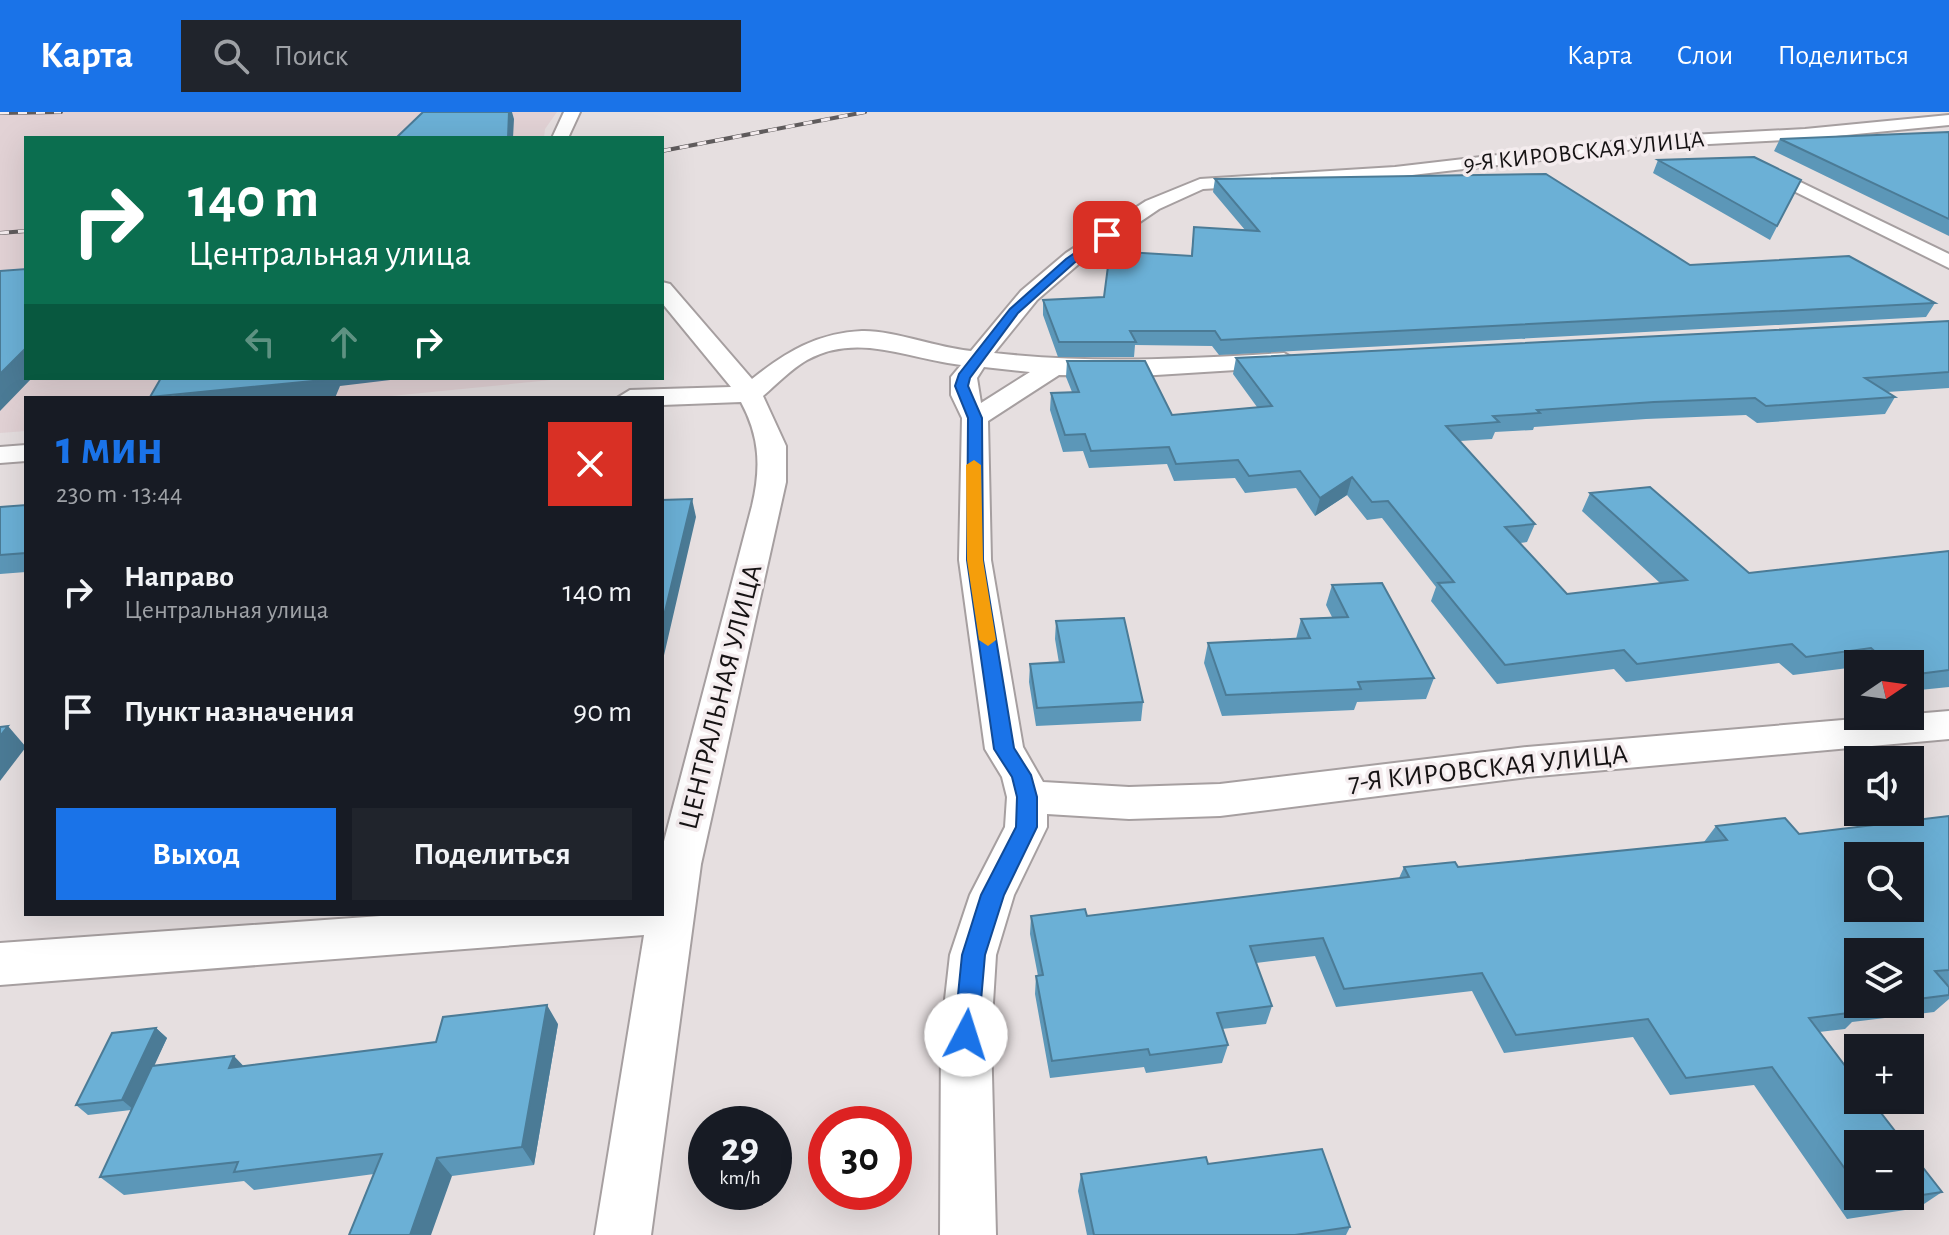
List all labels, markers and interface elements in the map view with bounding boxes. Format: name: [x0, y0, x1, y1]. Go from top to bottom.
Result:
search box: [181, 20, 741, 92]
icon: search: [209, 34, 253, 78]
text: Карта: [40, 37, 133, 75]
text: Поиск: [273, 41, 348, 71]
text: Карта: [1567, 42, 1633, 70]
text: Слои: [1677, 42, 1733, 70]
text: Поделиться: [1777, 42, 1909, 70]
street label: 9-Я КИРОВСКАЯ УЛИЦА: [1462, 127, 1706, 177]
icon: right: [56, 168, 160, 272]
text: 140 m: [188, 171, 319, 227]
pin: [1073, 201, 1141, 269]
icon: arrive: [1085, 213, 1129, 257]
text: Центральная улица: [188, 236, 471, 272]
icon: left: [238, 320, 282, 364]
icon: ahead: [322, 320, 366, 364]
icon: right: [406, 320, 450, 364]
button: close: [548, 422, 632, 506]
text: 1 мин: [56, 425, 163, 473]
text: 230 m · 13:44: [56, 481, 183, 507]
street label: ЦЕНТРАЛЬНАЯ УЛИЦА: [674, 561, 768, 833]
text: Направо: [124, 562, 234, 592]
icon: right: [56, 570, 100, 614]
text: 140 m: [562, 577, 632, 607]
text: Центральная улица: [124, 597, 329, 623]
north arrow: [1844, 650, 1924, 730]
map controls: [1844, 650, 1924, 1210]
icon: arrive: [56, 690, 100, 734]
text: Пункт назначения: [124, 697, 355, 727]
text: 90 m: [573, 697, 632, 727]
street label: 7-Я КИРОВСКАЯ УЛИЦА: [1347, 740, 1629, 798]
button: sound: [1844, 746, 1924, 826]
button: Выход: [56, 808, 336, 900]
button: Поделиться: [352, 808, 632, 900]
button: search: [1844, 842, 1924, 922]
button: layers: [1844, 938, 1924, 1018]
position arrow: [924, 993, 1008, 1077]
button: +: [1844, 1034, 1924, 1114]
speed limit sign: 30: [808, 1106, 912, 1210]
text: 29: [721, 1128, 759, 1168]
button: −: [1844, 1130, 1924, 1210]
text: km/h: [719, 1168, 761, 1188]

